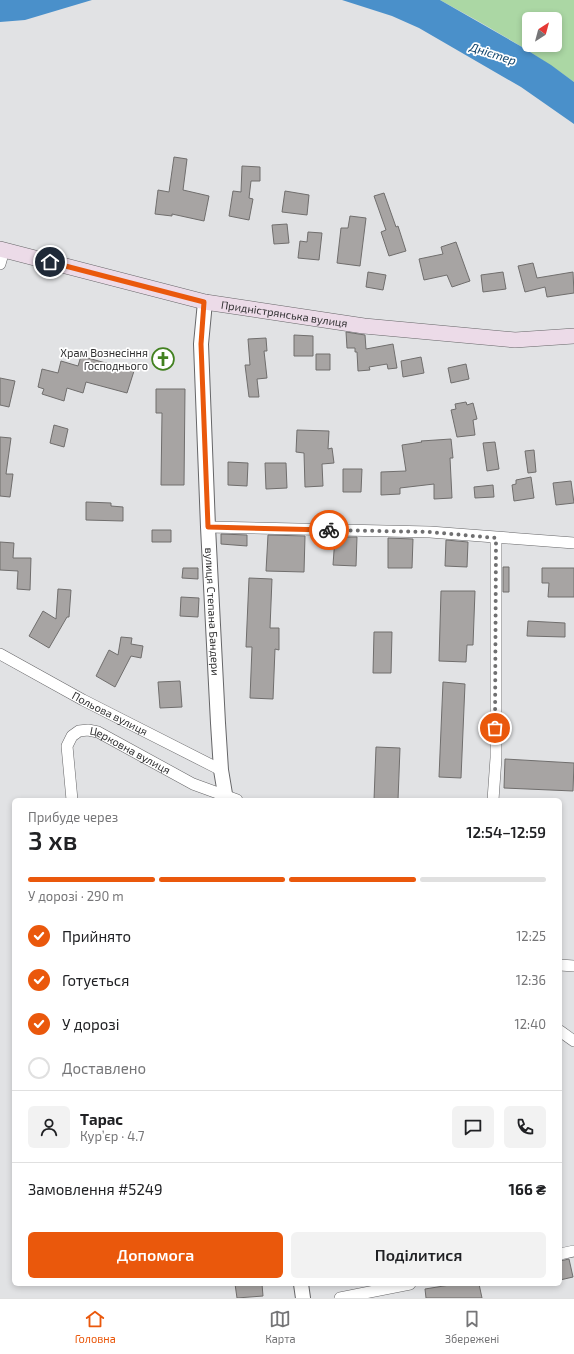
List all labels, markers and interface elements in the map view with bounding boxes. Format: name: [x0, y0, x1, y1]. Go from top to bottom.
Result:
north arrow: [522, 12, 562, 52]
map controls: [522, 12, 562, 52]
water label: Дністер: [467, 39, 518, 67]
pin: [33, 245, 67, 279]
icon: home: [39, 251, 61, 273]
street label: Придністрянська вулиця: [220, 298, 349, 329]
place label: Храм Вознесіння Господнього: [60, 346, 148, 372]
church icon: Храм Вознесіння Господнього: [150, 346, 176, 372]
courier: [309, 510, 349, 550]
icon: bike: [318, 519, 340, 541]
street label: вулиця Степана Бандери: [202, 547, 223, 676]
street label: Польова вулиця: [70, 688, 150, 738]
pin: [478, 711, 512, 745]
icon: bag: [484, 717, 506, 739]
street label: Церковна вулиця: [89, 724, 173, 776]
text: Прибуде через: [28, 809, 118, 825]
text: 12:54–12:59: [466, 823, 546, 841]
text: 3 хв: [28, 824, 77, 855]
text: У дорозі · 290 m: [28, 888, 124, 904]
icon: check: [28, 925, 50, 947]
text: Прийнято: [62, 927, 131, 945]
text: 12:25: [516, 928, 546, 944]
icon: check: [28, 969, 50, 991]
text: Готується: [62, 971, 129, 989]
text: 12:36: [516, 972, 546, 988]
icon: check: [28, 1013, 50, 1035]
text: У дорозі: [62, 1015, 120, 1033]
text: 12:40: [515, 1016, 546, 1032]
text: Доставлено: [62, 1059, 146, 1077]
button: person: [28, 1106, 70, 1148]
button: chat: [452, 1106, 494, 1148]
button: phone: [504, 1106, 546, 1148]
text: Тарас: [80, 1110, 123, 1128]
text: Кур’єр · 4.7: [80, 1128, 144, 1144]
text: Замовлення #5249: [28, 1180, 163, 1198]
text: 166 ₴: [509, 1180, 546, 1198]
button: Допомога: [28, 1232, 283, 1278]
button: Поділитися: [291, 1232, 546, 1278]
tab: Головна: [75, 1308, 116, 1345]
tab: Карта: [265, 1308, 296, 1345]
tab: Збережені: [445, 1308, 499, 1345]

